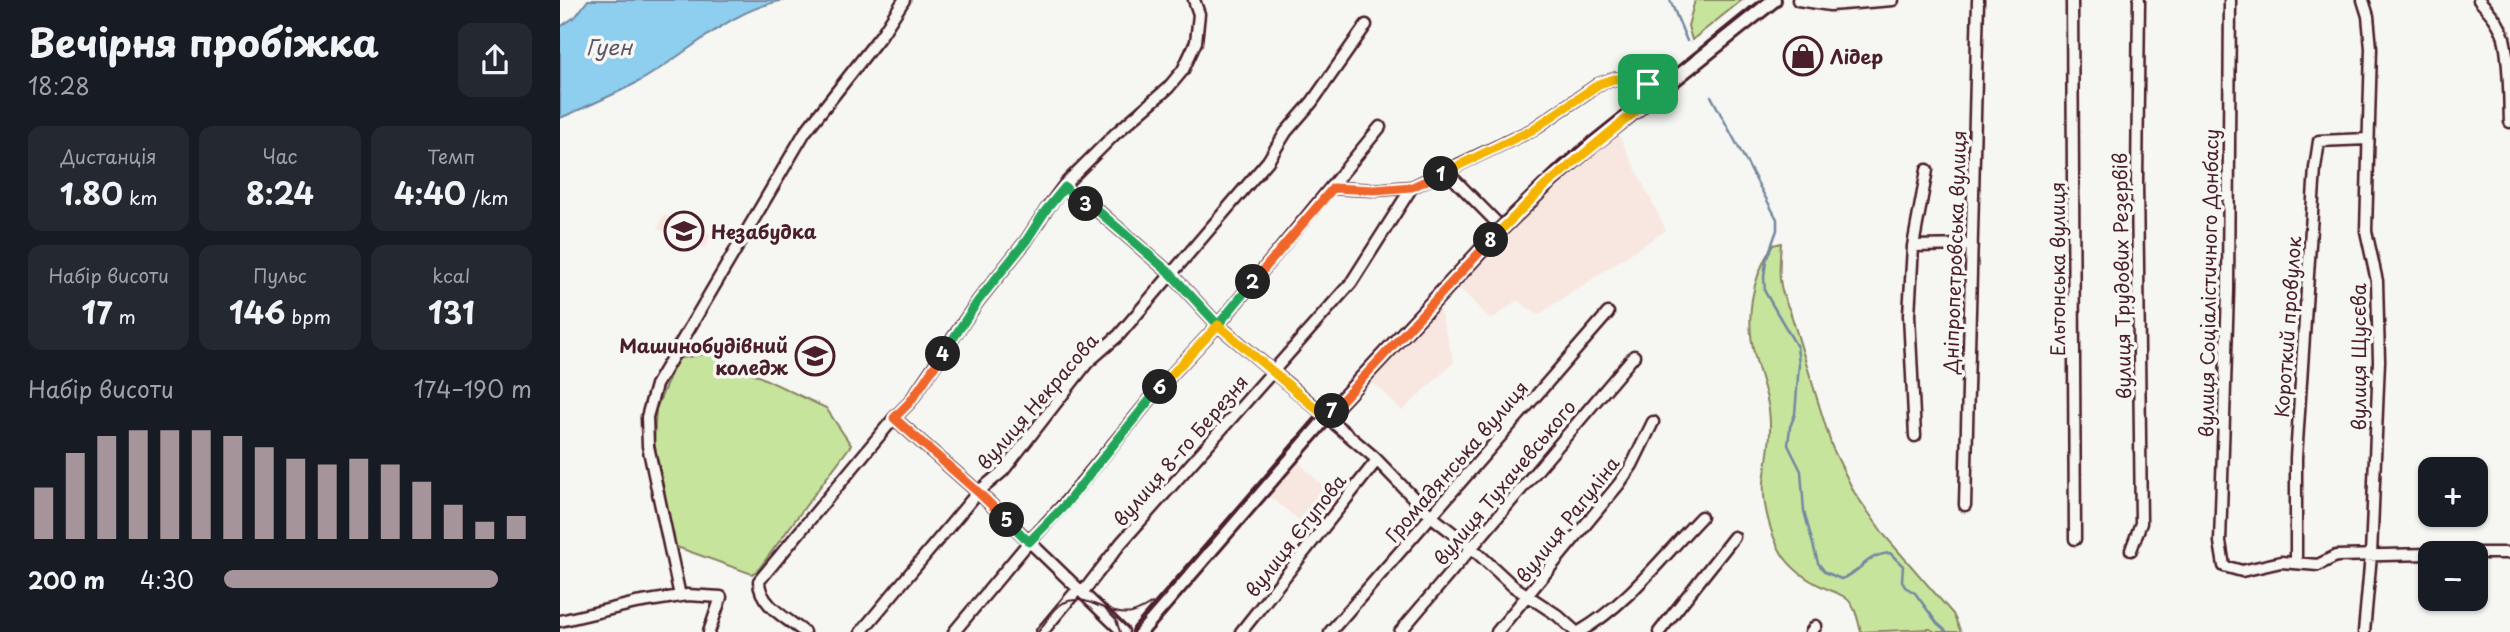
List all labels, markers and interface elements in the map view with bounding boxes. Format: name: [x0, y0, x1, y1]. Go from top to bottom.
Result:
text: Вечірня пробіжка: [28, 13, 379, 70]
button: share: [458, 23, 532, 97]
water label: Гуен: [586, 30, 634, 62]
shop icon: Лідер: [1782, 35, 1824, 77]
place label: Лідер: [1830, 42, 1883, 70]
pin: [1618, 54, 1678, 114]
icon: arrive: [1629, 65, 1667, 103]
text: 18:28: [28, 68, 90, 103]
street label: вулиця Соціалістичного Донбасу: [2191, 128, 2225, 438]
street label: Дніпропетровська вулиця: [1936, 130, 1972, 375]
text: Дистанція: [61, 142, 157, 170]
text: Час: [263, 142, 297, 170]
text: Темп: [427, 142, 475, 170]
street label: вулиця Трудових Резервів: [2105, 153, 2137, 399]
pin: 1: [1424, 156, 1458, 192]
text: 1: [1436, 159, 1445, 187]
text: 1.80: [60, 170, 123, 215]
text: 8:24: [246, 170, 314, 215]
text: 4:40: [394, 170, 466, 215]
street label: Ельтонська вулиця: [2043, 182, 2071, 356]
text: km: [123, 183, 158, 211]
text: /km: [466, 183, 509, 211]
pin: 3: [1068, 186, 1104, 222]
text: 3: [1079, 189, 1092, 217]
school or university icon: Незабудка: [663, 210, 705, 252]
place label: Незабудка: [711, 217, 817, 245]
pin: 8: [1474, 222, 1508, 258]
text: 8: [1485, 225, 1496, 253]
street label: Короткий провулок: [2267, 235, 2307, 419]
text: Набір висоти: [49, 261, 169, 289]
text: Пульс: [253, 261, 307, 289]
text: kcal: [432, 261, 470, 289]
pin: 2: [1236, 264, 1270, 300]
text: 2: [1246, 267, 1259, 295]
street label: вулиця Щусєва: [2344, 283, 2372, 431]
text: 17: [82, 289, 112, 334]
text: 146: [229, 289, 285, 334]
text: 131: [428, 289, 475, 334]
text: m: [112, 302, 136, 330]
text: bpm: [285, 302, 331, 330]
street label: вулиця Некрасова: [970, 327, 1104, 475]
place label: Машинобудівний коледж: [619, 331, 788, 381]
school or university icon: Машинобудівний коледж: [794, 335, 836, 377]
pin: 4: [926, 336, 960, 372]
text: 4: [936, 339, 949, 367]
street label: вулиця 8-го Березня: [1106, 368, 1254, 532]
pin: 6: [1142, 370, 1178, 404]
text: Набір висоти: [28, 371, 174, 406]
text: 174–190 m: [414, 371, 532, 406]
text: 6: [1153, 372, 1166, 400]
street label: Громадянська вулиця: [1378, 374, 1534, 548]
street label: вулиця Тухачевського: [1426, 393, 1582, 571]
pin: 7: [1314, 394, 1350, 428]
text: 7: [1326, 396, 1337, 424]
street label: вулиця Рагуліна: [1509, 450, 1625, 588]
map controls: [2418, 457, 2488, 611]
button: +: [2418, 457, 2488, 527]
street label: вулиця Єгупова: [1238, 467, 1352, 602]
pin: 5: [990, 503, 1024, 538]
text: 5: [1000, 505, 1013, 533]
button: −: [2418, 541, 2488, 611]
text: 200 m: [28, 562, 105, 597]
text: 4:30: [140, 562, 194, 597]

